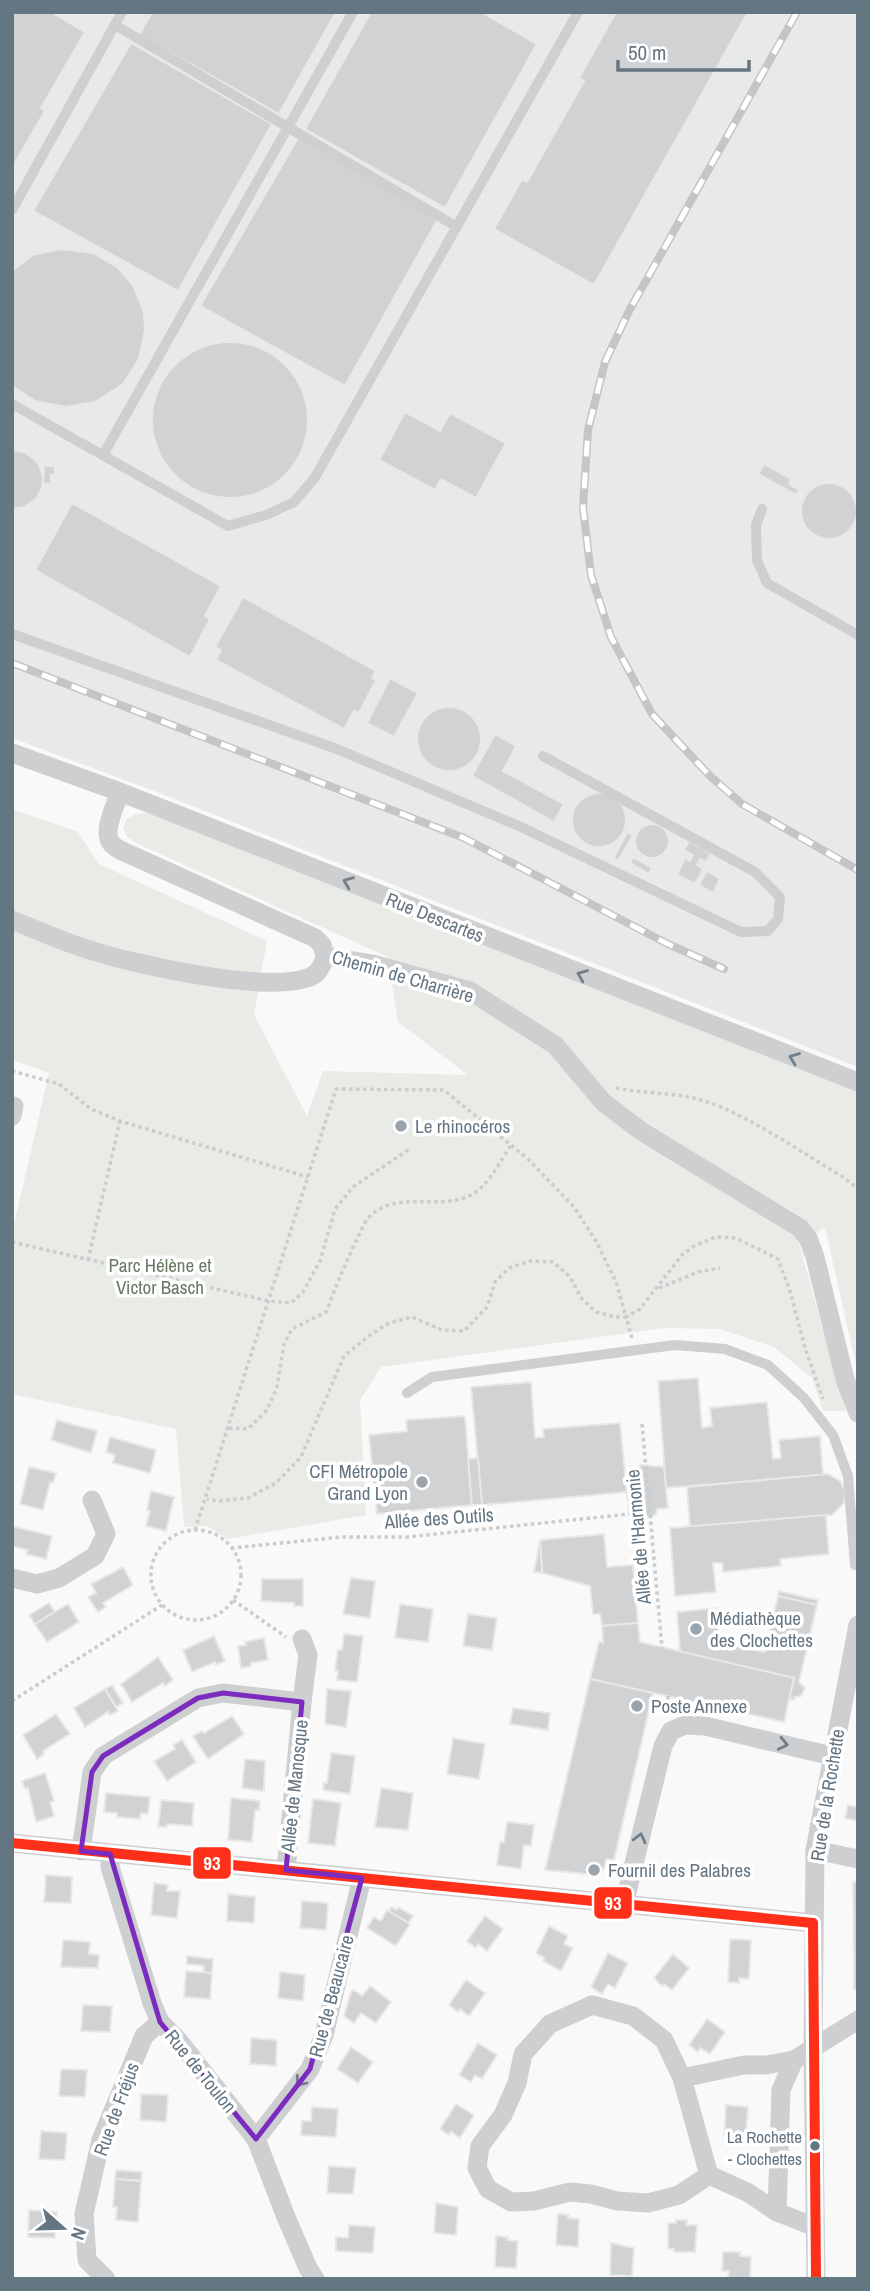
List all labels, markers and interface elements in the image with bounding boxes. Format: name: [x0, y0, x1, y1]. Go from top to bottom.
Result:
scale bar: [618, 28, 749, 72]
text: 50 m: [628, 38, 666, 67]
one-way arrow: [342, 876, 354, 890]
street label: Rue Descartes: [382, 886, 488, 948]
street label: Chemin de Charrière: [329, 943, 477, 1009]
one-way arrow: [577, 969, 589, 983]
one-way arrow: [789, 1052, 801, 1066]
place label: Le rhinocéros: [415, 1113, 510, 1139]
marker: Le rhinocéros: [393, 1118, 409, 1134]
park label: Parc Hélène et Victor Basch: [108, 1252, 212, 1300]
place label: CFI Métropole Grand Lyon: [309, 1458, 408, 1506]
street label: Allée de l'Harmonie: [619, 1468, 657, 1607]
marker: CFI Métropole Grand Lyon: [414, 1474, 430, 1490]
street label: Allée des Outils: [383, 1501, 495, 1535]
place label: Médiathèque des Clochettes: [710, 1605, 813, 1653]
marker: Médiathèque des Clochettes: [688, 1621, 704, 1637]
place label: Poste Annexe: [651, 1693, 747, 1719]
marker: Poste Annexe: [629, 1698, 645, 1714]
street label: Allée de Manosque: [274, 1718, 314, 1855]
street label: Rue de la Rochette: [804, 1727, 850, 1863]
one-way arrow: [777, 1736, 789, 1750]
one-way arrow: [632, 1832, 646, 1844]
line badge: 93: [192, 1846, 232, 1880]
text: 93: [203, 1850, 221, 1876]
place label: Fournil des Palabres: [608, 1857, 751, 1883]
marker: Fournil des Palabres: [586, 1862, 602, 1878]
line badge: 93: [593, 1886, 633, 1920]
text: 93: [604, 1890, 622, 1916]
street label: Rue de Beaucaire: [302, 1932, 360, 2060]
street label: Rue de Toulon: [159, 2024, 243, 2118]
street label: Rue de Fréjus: [87, 2058, 145, 2159]
one-way arrow: [296, 2075, 309, 2087]
place label: La Rochette - Clochettes: [727, 2125, 802, 2170]
marker: La Rochette - Clochettes: [808, 2139, 822, 2153]
north arrow: [28, 2193, 98, 2263]
text: N: [65, 2224, 93, 2244]

